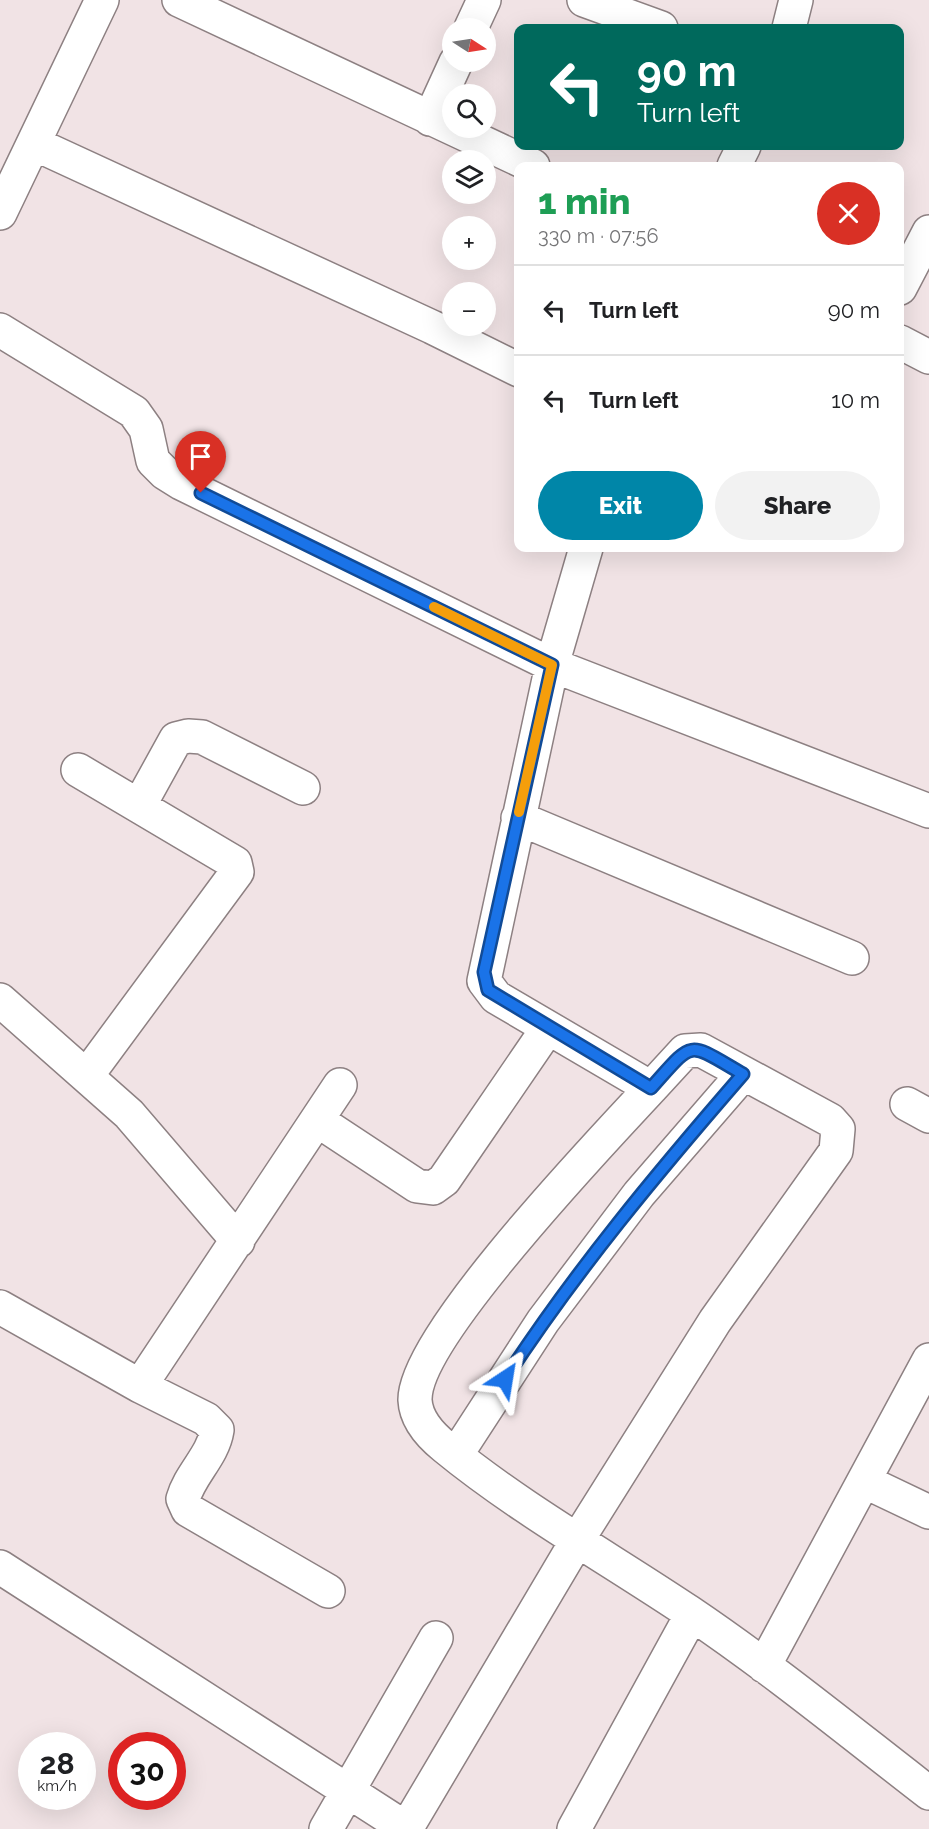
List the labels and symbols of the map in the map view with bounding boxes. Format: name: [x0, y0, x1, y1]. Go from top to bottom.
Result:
north arrow: [442, 18, 496, 72]
pin: [175, 431, 226, 493]
position arrow: [473, 1347, 537, 1411]
speed limit sign: 30: [108, 1732, 186, 1810]

